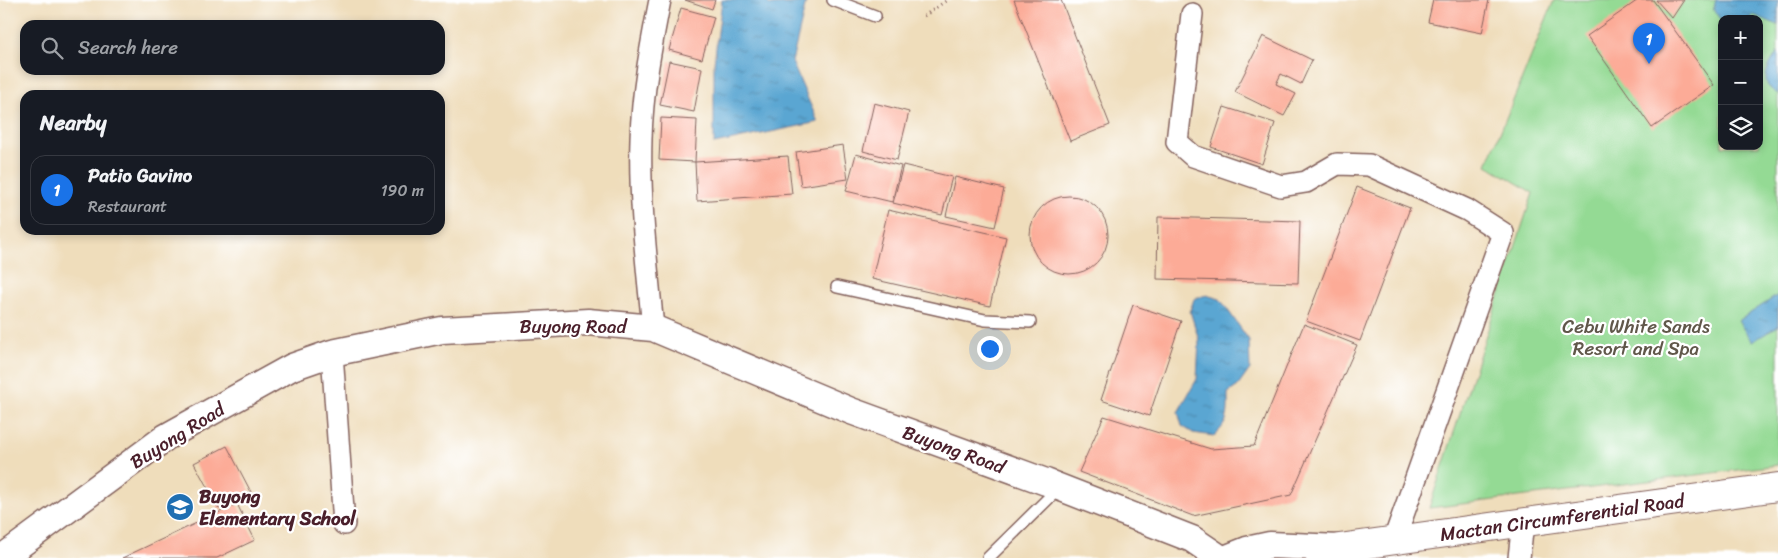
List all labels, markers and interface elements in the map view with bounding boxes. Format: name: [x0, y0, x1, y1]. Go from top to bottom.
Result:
map controls: [1718, 15, 1763, 150]
button: +: [1718, 15, 1763, 60]
search box: [20, 20, 445, 75]
pin: 1: [1633, 23, 1665, 64]
text: Search here: [78, 31, 178, 64]
icon: search: [38, 34, 66, 62]
button: −: [1718, 60, 1763, 105]
text: Nearby: [40, 104, 106, 142]
button: layers: [1718, 105, 1763, 150]
text: Patio Gavino: [88, 159, 192, 192]
text: 1: [54, 176, 60, 205]
text: 190 m: [381, 176, 424, 205]
text: Restaurant: [88, 192, 167, 221]
street label: Buyong Road: [520, 310, 628, 343]
park label: Cebu White Sands Resort and Spa: [1562, 310, 1710, 365]
your location: [977, 336, 1003, 362]
street label: Buyong Road: [123, 392, 233, 478]
street label: Buyong Road: [898, 416, 1012, 484]
place label: Buyong Elementary School: [199, 480, 356, 535]
street label: Mactan Circumferential Road: [1438, 484, 1688, 551]
school or university icon: Buyong Elementary School: [165, 492, 195, 522]

